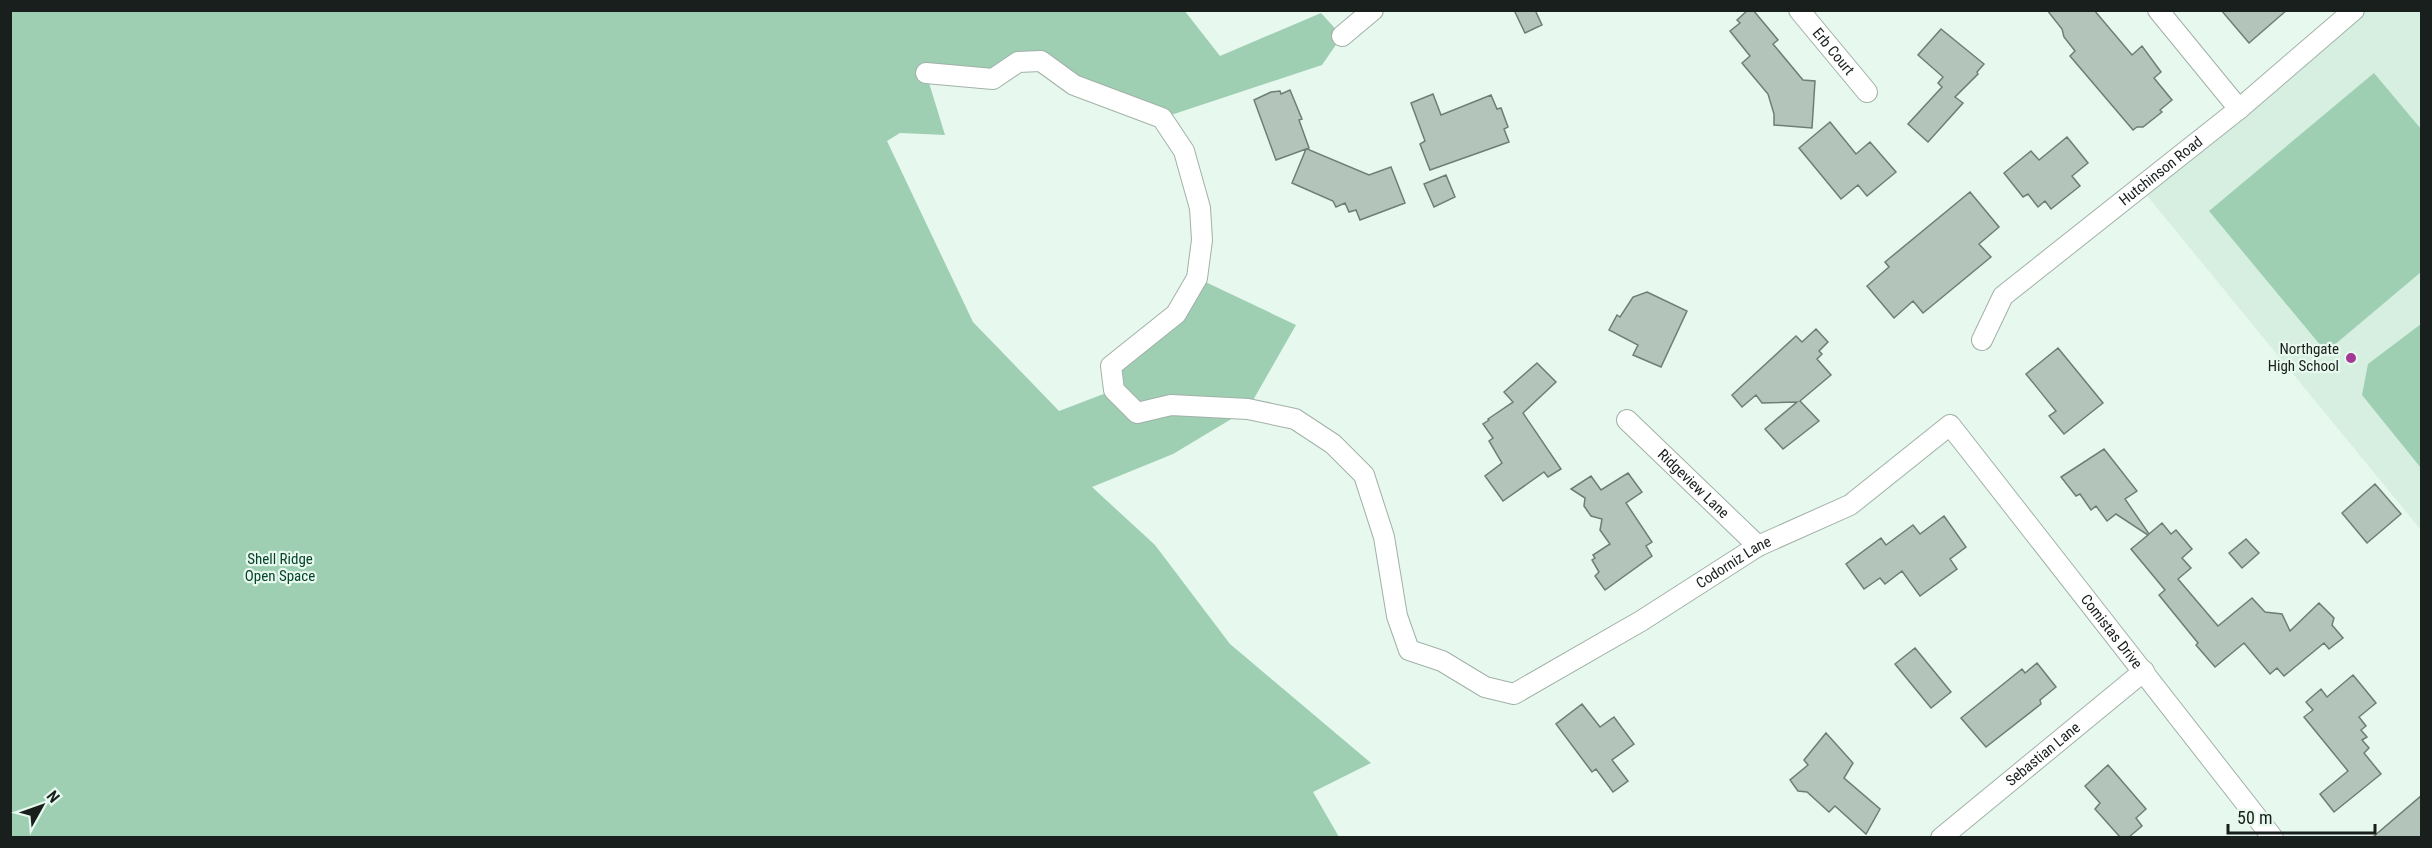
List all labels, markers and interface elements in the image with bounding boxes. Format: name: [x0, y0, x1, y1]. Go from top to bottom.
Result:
street label: Erb Court: [1809, 24, 1858, 79]
street label: Hutchinson Road: [2115, 133, 2206, 209]
place label: Northgate High School: [2268, 340, 2339, 375]
marker: Northgate High School: [2344, 351, 2358, 365]
street label: Ridgeview Lane: [1654, 445, 1733, 522]
street label: Codorniz Lane: [1693, 532, 1774, 592]
park label: Shell Ridge Open Space: [245, 550, 315, 585]
street label: Comistas Drive: [2077, 591, 2146, 672]
street label: Sebastian Lane: [2002, 718, 2084, 790]
north arrow: [12, 776, 72, 836]
text: N: [43, 787, 64, 807]
scale bar: [2228, 797, 2375, 835]
text: 50 m: [2237, 807, 2272, 828]

